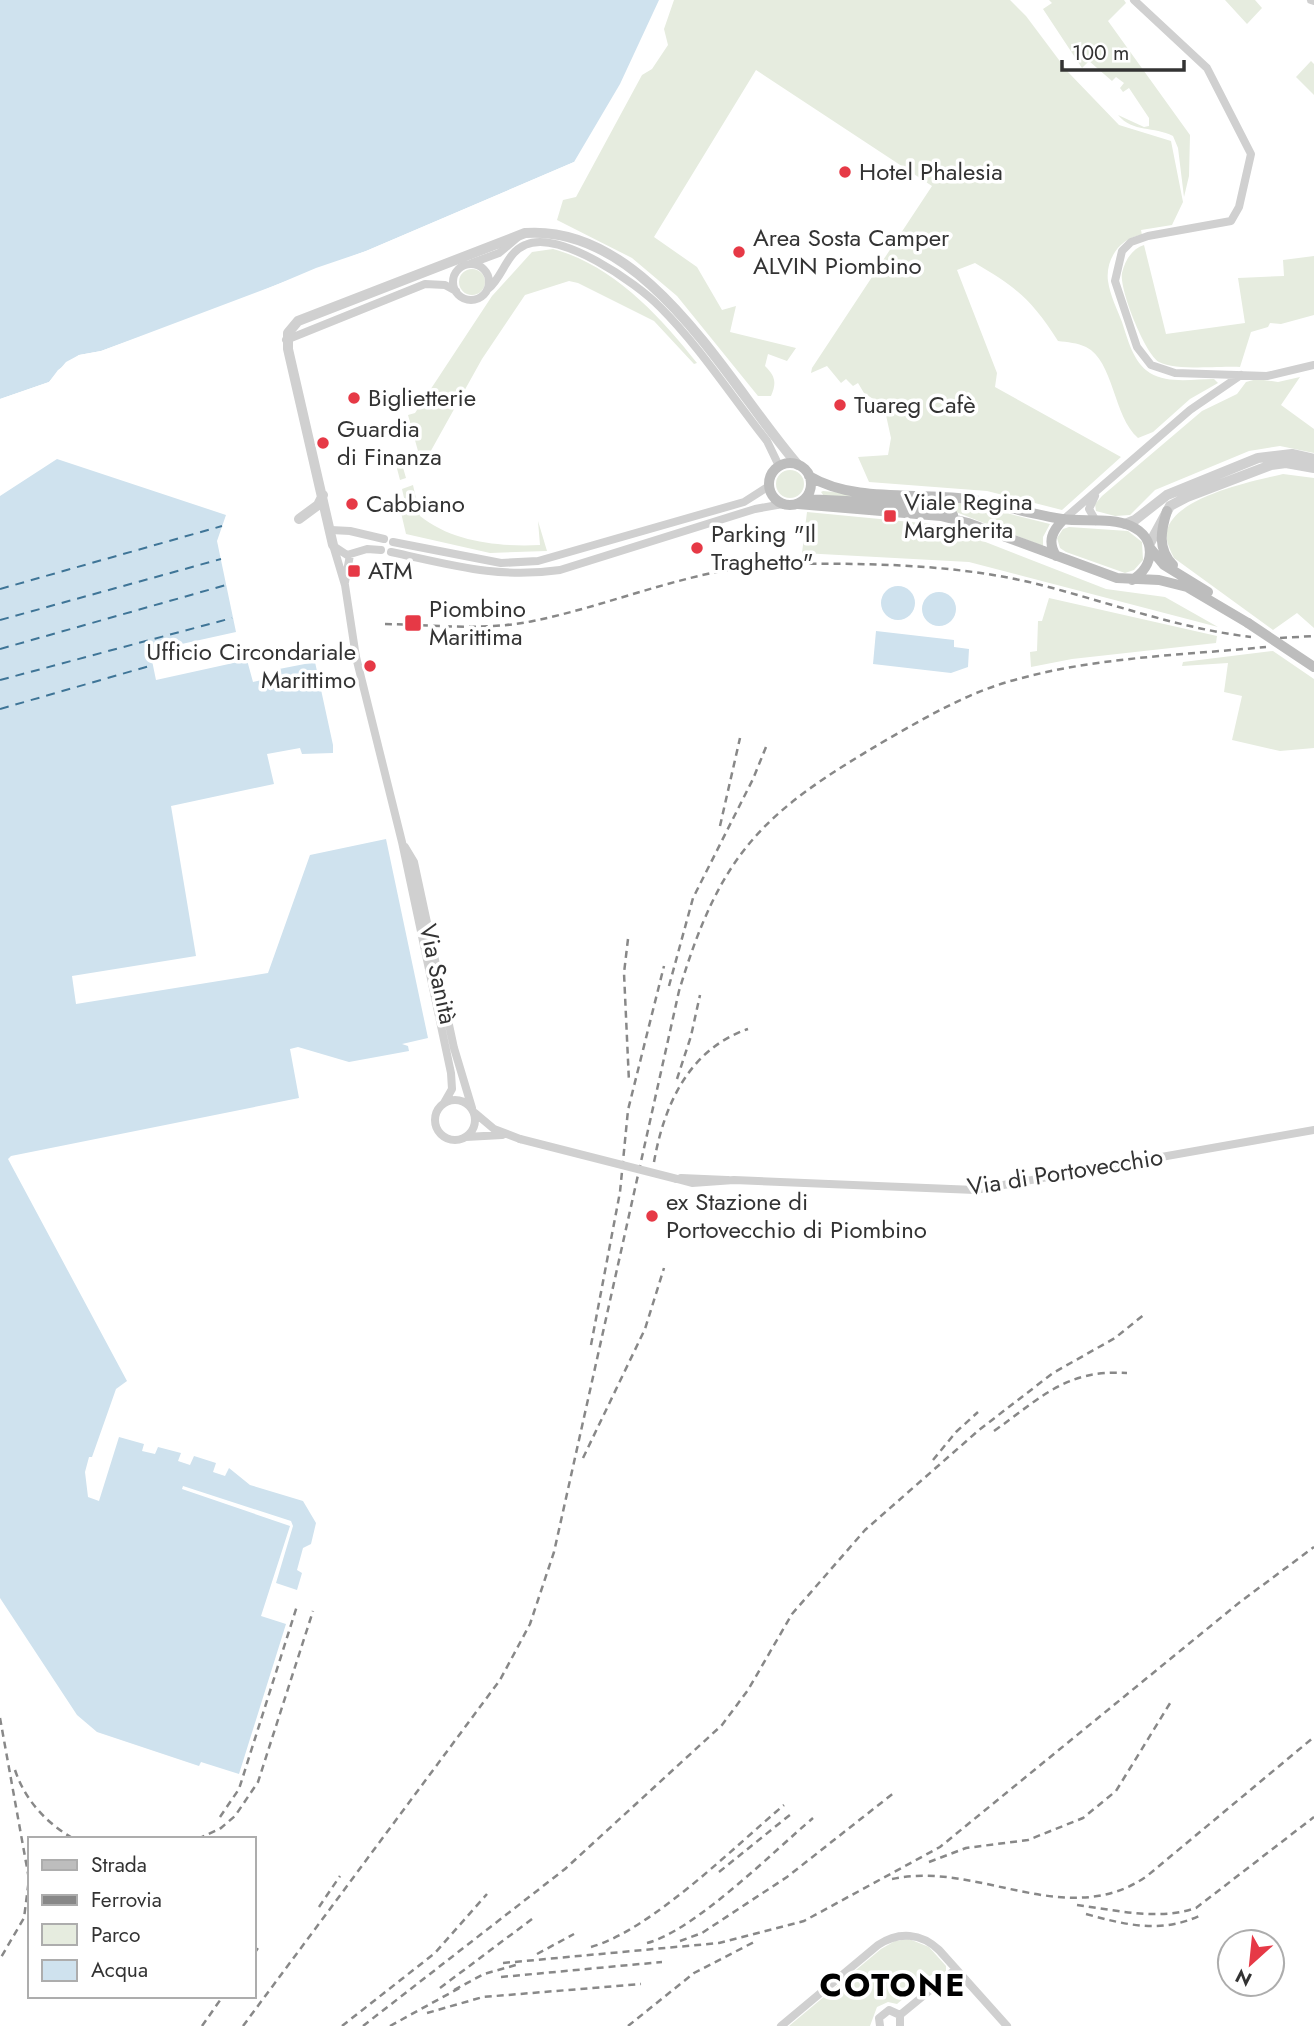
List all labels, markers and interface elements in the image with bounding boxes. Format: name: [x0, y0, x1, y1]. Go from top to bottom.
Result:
scale bar: [1062, 28, 1184, 72]
text: 100 m: [1072, 38, 1129, 68]
place label: Hotel Phalesia: [859, 154, 1003, 189]
marker: Hotel Phalesia: [837, 164, 853, 180]
place label: Area Sosta Camper ALVIN Piombino: [753, 220, 950, 283]
marker: Area Sosta Camper ALVIN Piombino: [731, 244, 747, 260]
place label: Biglietterie: [368, 380, 476, 415]
place label: Tuareg Cafè: [854, 387, 976, 422]
marker: Biglietterie: [346, 390, 362, 406]
marker: Tuareg Cafè: [832, 397, 848, 413]
place label: Guardia di Finanza: [337, 411, 442, 474]
marker: Guardia di Finanza: [315, 435, 331, 451]
place label: Viale Regina Margherita: [904, 484, 1033, 547]
place label: Cabbiano: [366, 486, 465, 521]
marker: Cabbiano: [344, 496, 360, 512]
marker: Viale Regina Margherita: [882, 508, 898, 524]
place label: Parking "Il Traghetto": [711, 516, 816, 579]
marker: Parking "Il Traghetto": [689, 540, 705, 556]
place label: ATM: [368, 553, 413, 588]
marker: ATM: [346, 563, 362, 579]
place label: Piombino Marittima: [429, 591, 526, 654]
marker: Piombino Marittima: [403, 613, 423, 633]
place label: Ufficio Circondariale Marittimo: [146, 634, 356, 697]
marker: Ufficio Circondariale Marittimo: [362, 658, 378, 674]
street label: Via Sanità: [411, 920, 466, 1027]
street label: Via di Portovecchio: [965, 1139, 1165, 1204]
place label: ex Stazione di Portovecchio di Piombino: [666, 1184, 927, 1247]
marker: ex Stazione di Portovecchio di Piombino: [644, 1208, 660, 1224]
legend: [28, 1837, 256, 1998]
text: Strada: [91, 1850, 147, 1880]
text: Ferrovia: [91, 1885, 162, 1915]
text: Parco: [91, 1920, 140, 1950]
north arrow: [1216, 1928, 1286, 1998]
text: Acqua: [91, 1955, 148, 1985]
district label: COTONE: [819, 1962, 967, 2008]
text: N: [1231, 1962, 1256, 1993]

